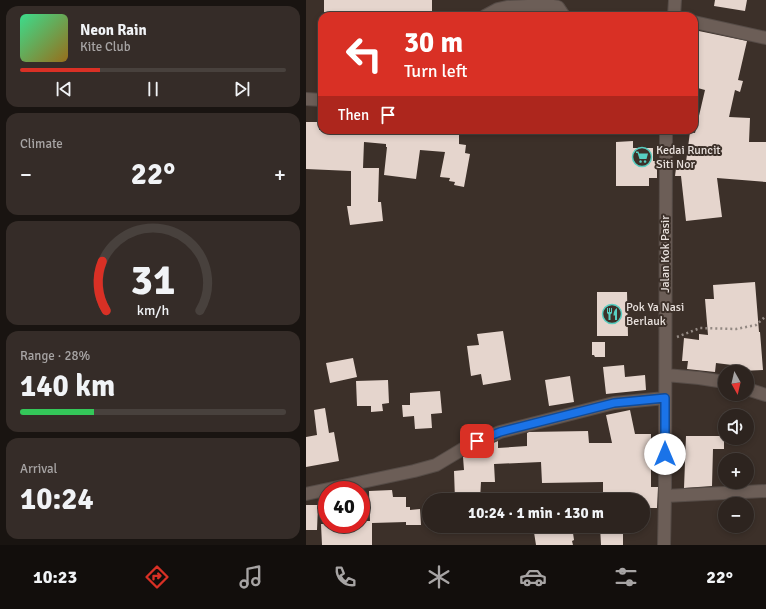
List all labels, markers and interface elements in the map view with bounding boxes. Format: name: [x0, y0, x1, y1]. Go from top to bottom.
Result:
text: Neon Rain: [80, 21, 147, 39]
text: 30 m: [404, 26, 463, 60]
icon: left: [338, 28, 390, 80]
text: Kite Club: [80, 39, 131, 55]
text: Turn left: [404, 60, 467, 82]
icon: previous: [53, 78, 75, 100]
icon: pause: [142, 78, 164, 100]
icon: next: [231, 78, 253, 100]
icon: arrive: [377, 104, 399, 126]
text: Then: [338, 106, 369, 124]
text: Climate: [20, 136, 63, 152]
place label: Kedai Runcit Siti Nor: [656, 143, 721, 172]
supermarket icon: Kedai Runcit Siti Nor: [631, 146, 653, 168]
text: 22°: [131, 156, 175, 193]
text: −: [20, 161, 32, 188]
text: +: [274, 161, 286, 188]
street label: Jalan Kok Pasir: [658, 215, 673, 293]
text: 31: [131, 254, 175, 305]
place label: Pok Ya Nasi Berlauk: [626, 300, 684, 329]
text: km/h: [137, 301, 169, 318]
restaurant icon: Pok Ya Nasi Berlauk: [601, 303, 623, 325]
text: Range · 28%: [20, 348, 90, 364]
north arrow: [718, 365, 754, 401]
map controls: [718, 365, 754, 533]
text: 140 km: [20, 368, 115, 405]
button: sound: [718, 409, 754, 445]
pin: [460, 424, 494, 458]
icon: arrive: [466, 430, 488, 452]
position arrow: [644, 433, 686, 475]
button: +: [718, 453, 754, 489]
text: Arrival: [20, 461, 57, 477]
text: 10:24: [20, 481, 94, 518]
speed limit sign: 40: [318, 481, 370, 533]
button: −: [718, 497, 754, 533]
text: 10:24 · 1 min · 130 m: [468, 504, 604, 522]
icon: directions: [143, 563, 171, 591]
icon: music: [237, 563, 265, 591]
icon: phone: [331, 563, 359, 591]
icon: climate: [425, 563, 453, 591]
icon: car: [519, 563, 547, 591]
icon: filters: [612, 563, 640, 591]
text: 10:23: [33, 566, 77, 588]
text: 22°: [706, 566, 733, 588]

